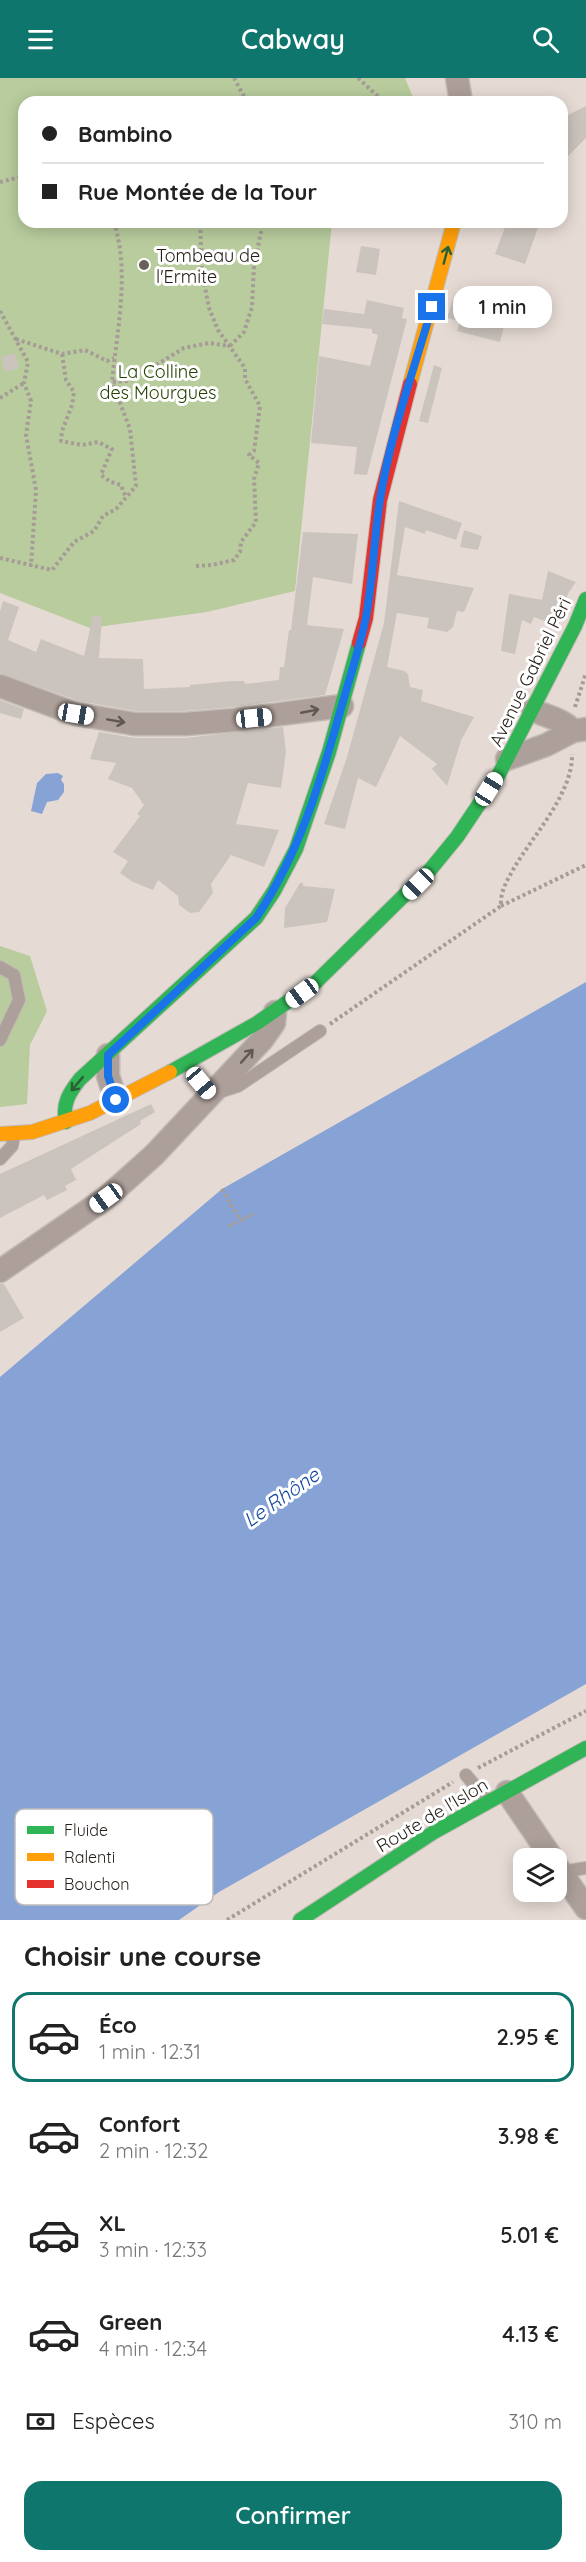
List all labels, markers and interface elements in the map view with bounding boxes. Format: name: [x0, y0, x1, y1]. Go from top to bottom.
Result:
text: Cabway: [241, 22, 345, 56]
icon: menu: [24, 23, 57, 56]
icon: search: [529, 23, 562, 56]
text: Bambino: [78, 120, 172, 148]
text: Rue Montée de la Tour: [78, 178, 317, 206]
place label: Tombeau de l'Ermite: [156, 244, 260, 288]
one-way arrow: [440, 245, 452, 264]
marker: Tombeau de l'Ermite: [137, 258, 151, 272]
callout: 1 min: [453, 286, 552, 328]
route end: [418, 293, 445, 320]
text: 1 min: [479, 294, 526, 319]
park label: La Colline des Mourgues: [99, 360, 217, 404]
street label: Avenue Gabriel Péri: [484, 594, 576, 750]
car: [57, 702, 95, 726]
one-way arrow: [299, 705, 319, 716]
car: [235, 707, 273, 729]
one-way arrow: [105, 716, 125, 727]
car: [472, 769, 506, 809]
car: [399, 865, 437, 903]
car: [282, 975, 322, 1011]
one-way arrow: [240, 1049, 254, 1064]
car: [183, 1063, 219, 1103]
one-way arrow: [70, 1076, 83, 1092]
route start: [102, 1086, 129, 1113]
car: [86, 1180, 126, 1216]
water label: Le Rhône: [238, 1461, 324, 1532]
street label: Route de l'Islon: [372, 1773, 492, 1857]
legend: [15, 1809, 213, 1905]
text: Fluide: [64, 1820, 108, 1840]
text: Ralenti: [64, 1847, 115, 1867]
map controls: [513, 1848, 567, 1902]
button: layers: [513, 1848, 567, 1902]
text: Bouchon: [64, 1874, 129, 1894]
text: Choisir une course: [24, 1939, 261, 1973]
icon: car: [27, 2010, 81, 2064]
text: Éco: [99, 2011, 137, 2039]
text: 2.95 €: [496, 2023, 559, 2051]
text: 1 min · 12:31: [99, 2039, 201, 2064]
icon: car: [27, 2109, 81, 2163]
text: Confort: [99, 2110, 181, 2138]
text: 3.98 €: [498, 2122, 559, 2150]
text: 2 min · 12:32: [99, 2138, 208, 2163]
icon: car: [27, 2208, 81, 2262]
text: XL: [99, 2209, 126, 2237]
text: 5.01 €: [500, 2221, 559, 2249]
text: 3 min · 12:33: [99, 2237, 207, 2262]
icon: car: [27, 2307, 81, 2361]
text: Green: [99, 2308, 162, 2336]
text: 4.13 €: [502, 2320, 559, 2348]
text: 4 min · 12:34: [99, 2336, 207, 2361]
icon: cash: [24, 2405, 57, 2438]
text: Espèces: [72, 2407, 155, 2435]
text: 310 m: [509, 2409, 562, 2434]
button: Confirmer: [24, 2481, 562, 2550]

